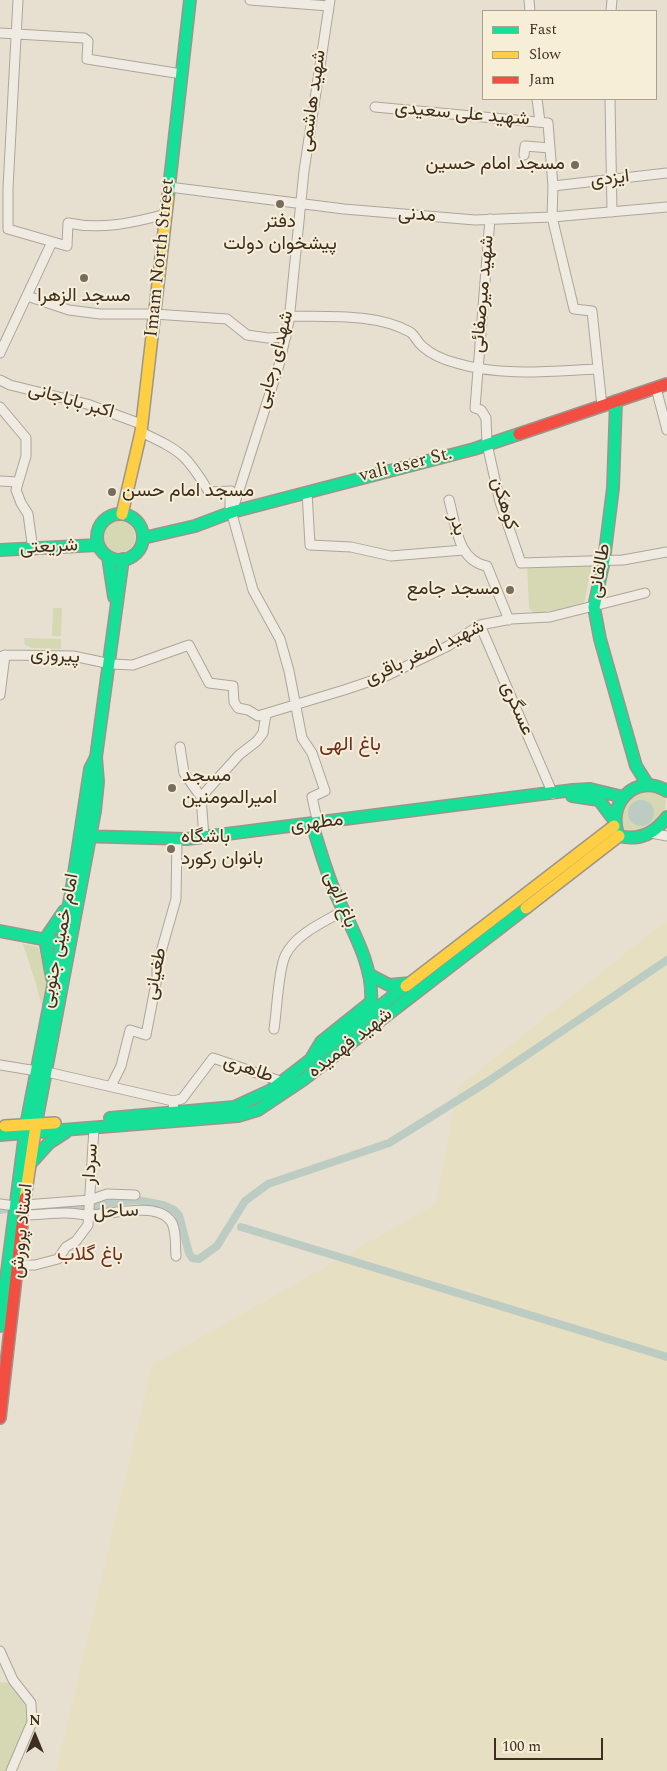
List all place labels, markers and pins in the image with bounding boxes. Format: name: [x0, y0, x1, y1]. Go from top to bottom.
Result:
place label: مسجد امام حسین: [425, 154, 565, 176]
marker: مسجد امام حسین: [569, 159, 581, 171]
marker: دفتر پیشخوان دولت: [274, 198, 286, 210]
place label: دفتر پیشخوان دولت: [223, 212, 337, 256]
marker: مسجد الزهرا: [78, 272, 90, 284]
place label: مسجد الزهرا: [37, 286, 131, 308]
place label: مسجد امام حسن: [122, 481, 254, 503]
marker: مسجد امام حسن: [106, 486, 118, 498]
place label: مسجد جامع: [407, 579, 500, 601]
marker: مسجد جامع: [504, 584, 516, 596]
place label: مسجد امیرالمومنین: [182, 766, 277, 810]
marker: مسجد امیرالمومنین: [166, 782, 178, 794]
place label: باشگاه بانوان رکورد: [181, 827, 263, 871]
marker: باشگاه بانوان رکورد: [165, 843, 177, 855]

